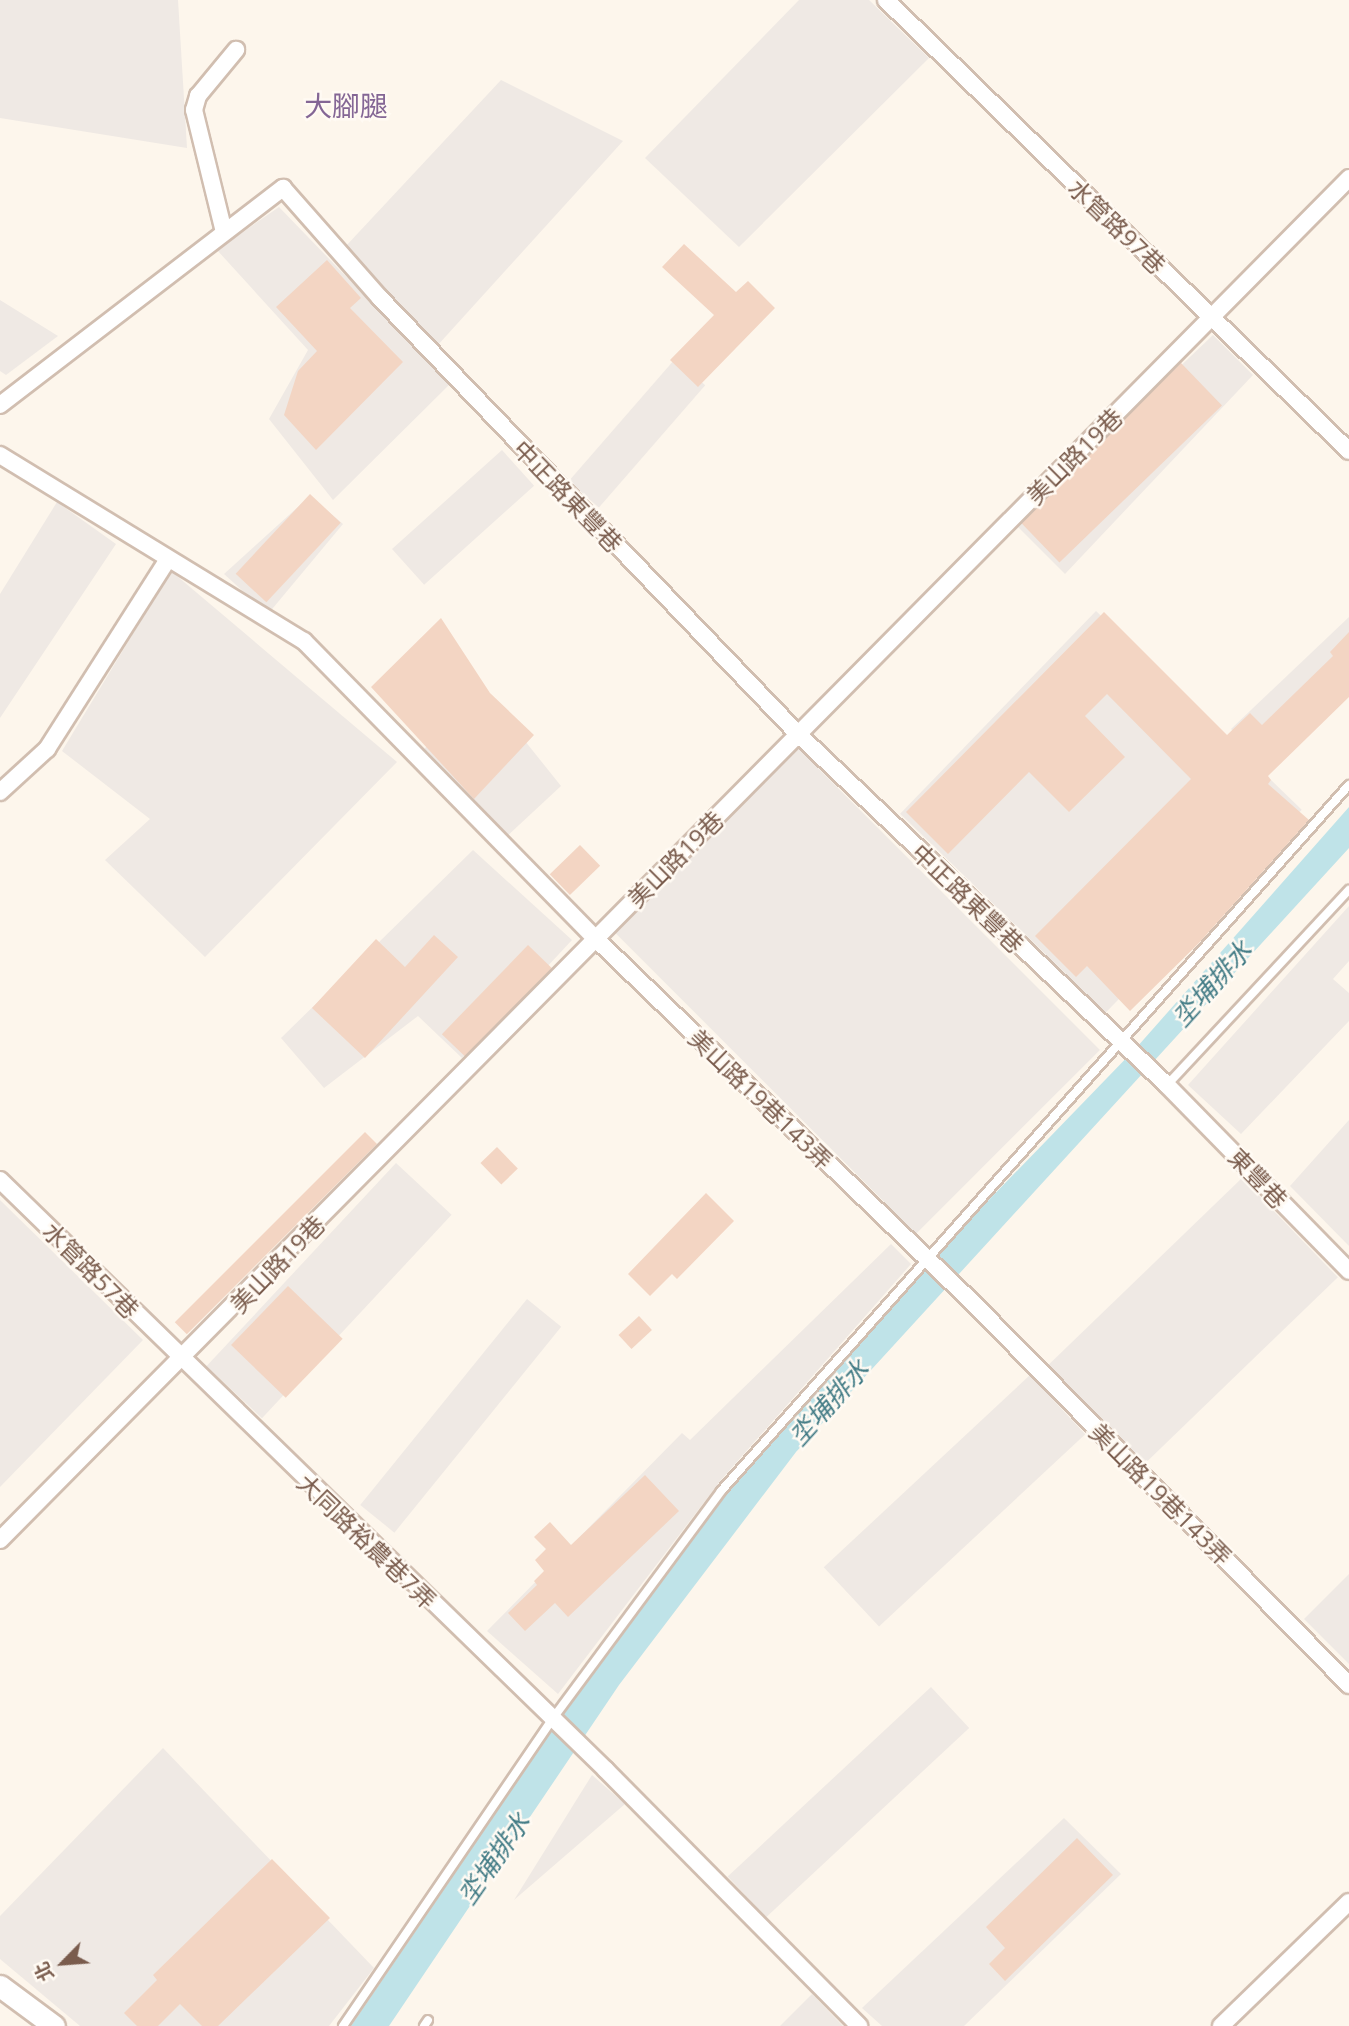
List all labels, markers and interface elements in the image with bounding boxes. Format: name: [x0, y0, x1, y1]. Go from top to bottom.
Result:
district label: 大腳腿: [304, 88, 388, 122]
street label: 水管路97巷: [1063, 173, 1171, 279]
street label: 美山路19巷: [1020, 402, 1128, 510]
street label: 中正路東豐巷: [508, 434, 628, 558]
street label: 美山路19巷: [621, 805, 729, 913]
street label: 中正路東豐巷: [906, 838, 1030, 958]
water label: 坔埔排水: [1166, 935, 1258, 1033]
street label: 美山路19巷143弄: [683, 1023, 839, 1175]
street label: 東豐巷: [1223, 1142, 1293, 1214]
street label: 美山路19巷: [224, 1210, 330, 1318]
street label: 水管路57巷: [37, 1216, 145, 1324]
water label: 坔埔排水: [783, 1354, 875, 1452]
street label: 美山路19巷143弄: [1084, 1417, 1238, 1571]
street label: 大同路裕農巷7弄: [292, 1468, 442, 1614]
water label: 坔埔排水: [451, 1807, 537, 1911]
north arrow: [28, 1928, 98, 1998]
text: 北: [28, 1958, 60, 1986]

